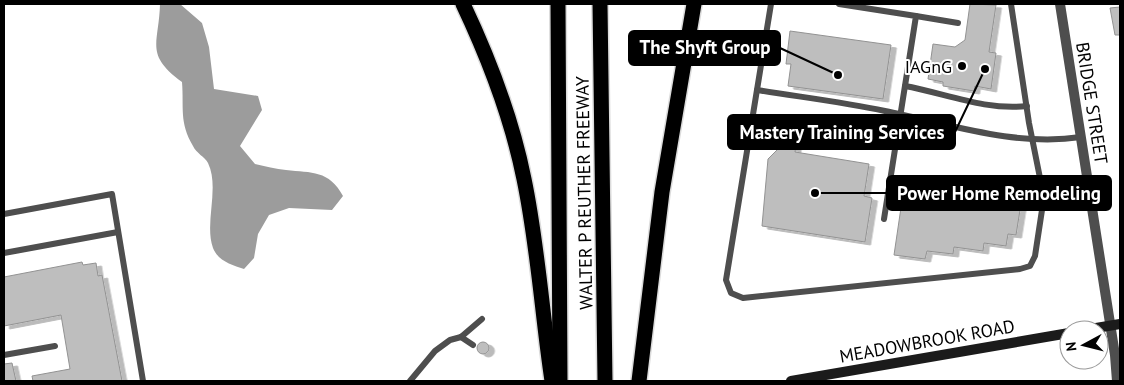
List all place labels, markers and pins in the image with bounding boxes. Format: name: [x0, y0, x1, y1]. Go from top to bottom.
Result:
callout: The Shyft Group: [629, 31, 780, 65]
place label: IAGnG: [905, 55, 952, 78]
marker: IAGnG: [956, 60, 968, 72]
callout: Mastery Training Services: [728, 115, 955, 149]
callout: Power Home Remodeling: [887, 176, 1111, 210]

